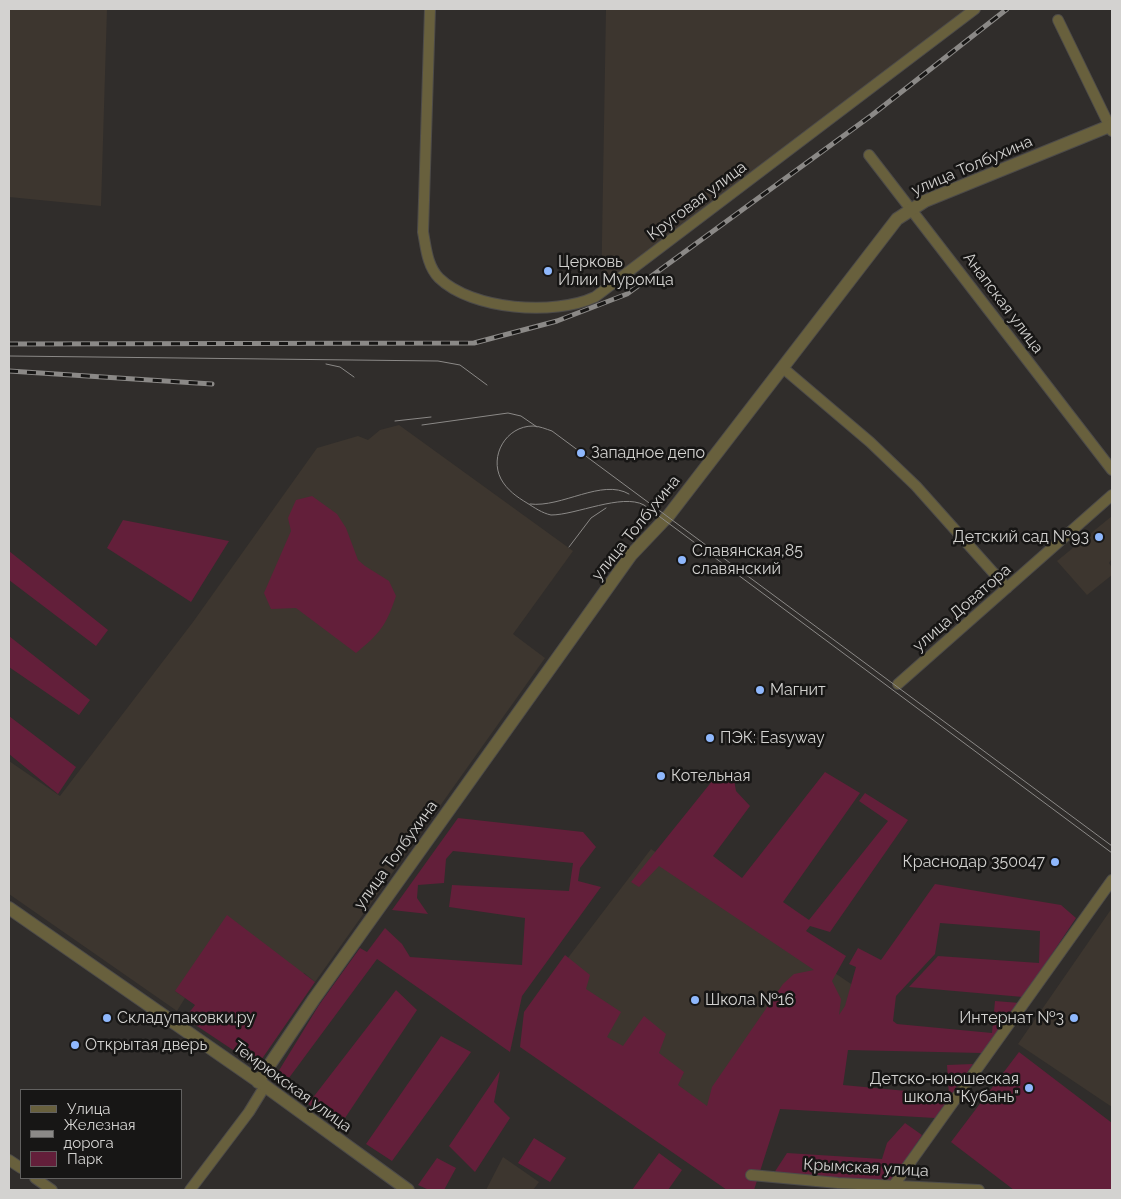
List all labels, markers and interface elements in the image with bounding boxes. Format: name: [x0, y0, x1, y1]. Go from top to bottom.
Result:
street label: улица Толбухина: [909, 132, 1035, 200]
street label: Круговая улица: [644, 157, 750, 245]
street label: Анапская улица: [959, 249, 1047, 357]
place label: Церковь Илии Муромца: [558, 252, 674, 290]
marker: Церковь Илии Муромца: [542, 265, 554, 277]
place label: Западное депо: [591, 443, 705, 463]
marker: Западное депо: [575, 447, 587, 459]
street label: улица Толбухина: [588, 472, 684, 584]
place label: Детский сад №93: [953, 527, 1089, 547]
marker: Детский сад №93: [1093, 531, 1105, 543]
place label: Славянская,85 славянский: [692, 541, 803, 579]
marker: Славянская,85 славянский: [676, 554, 688, 566]
street label: улица Доватора: [909, 560, 1015, 656]
place label: Магнит: [770, 680, 826, 700]
marker: Магнит: [754, 684, 766, 696]
place label: ПЭК: Easyway: [720, 728, 825, 748]
marker: ПЭК: Easyway: [704, 732, 716, 744]
place label: Котельная: [671, 766, 750, 786]
marker: Котельная: [655, 770, 667, 782]
street label: улица Толбухина: [350, 797, 442, 913]
place label: Краснодар 350047: [903, 852, 1045, 872]
marker: Краснодар 350047: [1049, 856, 1061, 868]
place label: Школа №16: [705, 990, 794, 1010]
marker: Школа №16: [689, 994, 701, 1006]
place label: Складупаковки.ру: [117, 1008, 255, 1028]
place label: Интернат №3: [959, 1008, 1064, 1028]
marker: Складупаковки.ру: [101, 1012, 113, 1024]
marker: Интернат №3: [1068, 1012, 1080, 1024]
place label: Открытая дверь: [85, 1035, 207, 1055]
street label: Темрюкская улица: [229, 1037, 355, 1137]
marker: Открытая дверь: [69, 1039, 81, 1051]
place label: Детско-юношеская школа "Кубань": [870, 1069, 1019, 1107]
marker: Детско-юношеская школа "Кубань": [1023, 1082, 1035, 1094]
legend: [20, 1089, 182, 1179]
text: Улица: [67, 1100, 111, 1118]
text: Железная дорога: [64, 1116, 136, 1152]
text: Парк: [67, 1150, 103, 1168]
street label: Крымская улица: [803, 1155, 929, 1181]

